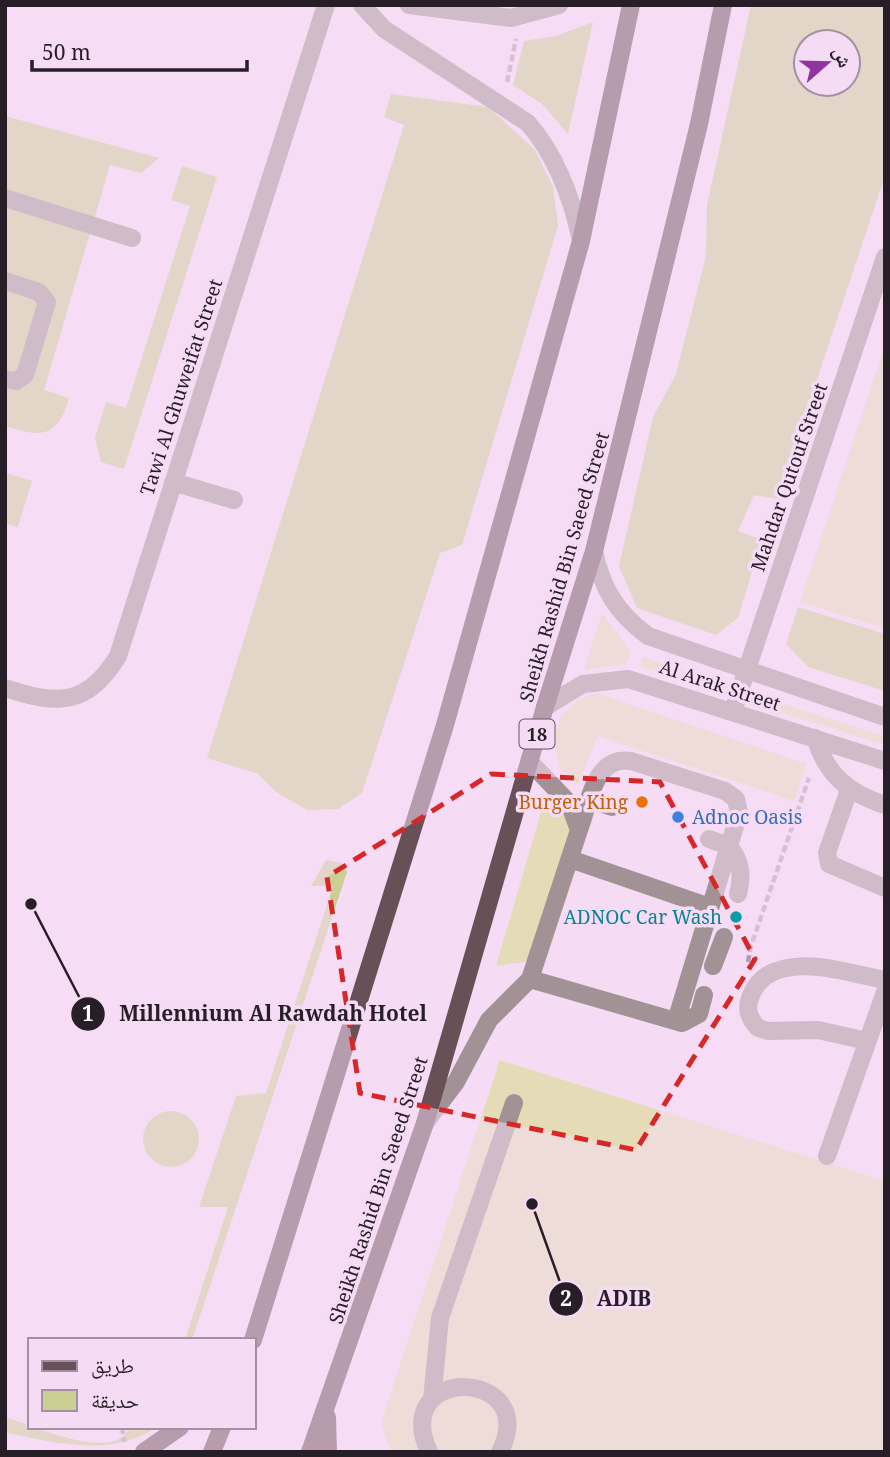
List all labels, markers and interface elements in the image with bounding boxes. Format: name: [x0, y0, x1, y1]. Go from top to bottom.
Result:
scale bar: [32, 28, 247, 72]
north arrow: [792, 28, 862, 98]
text: 50 m: [42, 38, 91, 66]
text: ش: [827, 43, 859, 71]
street label: Tawi Al Ghuweifat Street: [134, 275, 228, 499]
street label: Mahdar Qutouf Street: [745, 379, 834, 575]
street label: Sheikh Rashid Bin Saeed Street: [513, 429, 615, 705]
street label: Al Arak Street: [656, 653, 784, 717]
road number: 18: [520, 720, 554, 748]
place label: Burger King: [518, 789, 628, 815]
marker: Burger King: [634, 794, 650, 810]
place label: Adnoc Oasis: [692, 804, 802, 830]
marker: Adnoc Oasis: [670, 809, 686, 825]
place label: ADNOC Car Wash: [563, 904, 722, 930]
marker: ADNOC Car Wash: [728, 909, 744, 925]
callout: Millennium Al Rawdah Hotel: [71, 993, 441, 1035]
text: 1: [82, 999, 94, 1027]
text: Millennium Al Rawdah Hotel: [119, 999, 427, 1027]
street label: Sheikh Rashid Bin Saeed Street: [322, 1053, 434, 1327]
callout: ADIB: [548, 1278, 666, 1320]
text: 2: [560, 1284, 572, 1312]
text: ADIB: [597, 1284, 651, 1312]
legend: [28, 1338, 256, 1429]
text: طريق: [91, 1351, 134, 1379]
text: حديقة: [91, 1386, 139, 1414]

